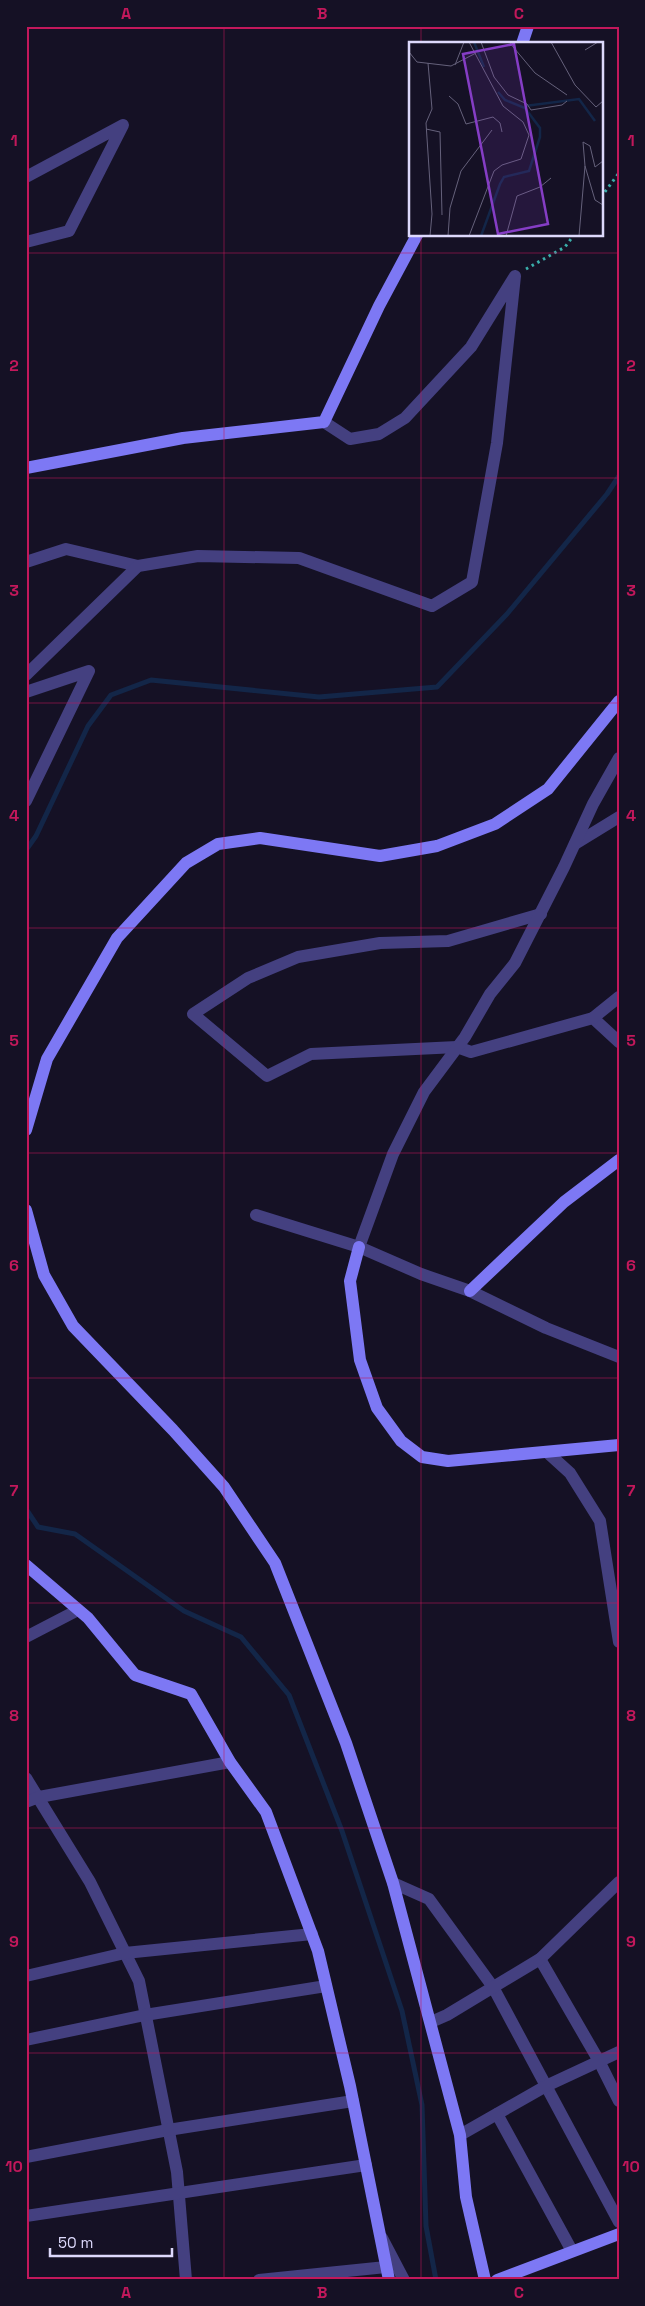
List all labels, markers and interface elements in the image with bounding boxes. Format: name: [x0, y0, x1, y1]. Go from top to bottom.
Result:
text: A: [121, 3, 131, 24]
text: B: [317, 3, 327, 24]
text: C: [514, 3, 524, 24]
inset map: [409, 42, 602, 236]
text: 1: [10, 130, 18, 151]
text: 1: [627, 130, 635, 151]
text: 2: [9, 355, 19, 376]
text: 2: [626, 355, 636, 376]
text: 3: [9, 580, 19, 601]
text: 3: [626, 580, 636, 601]
text: 4: [9, 805, 19, 826]
text: 4: [626, 805, 636, 826]
text: 5: [9, 1030, 19, 1051]
text: 5: [626, 1030, 636, 1051]
text: 6: [9, 1255, 19, 1276]
text: 6: [626, 1255, 636, 1276]
text: 7: [10, 1480, 19, 1501]
text: 7: [627, 1480, 636, 1501]
text: 8: [9, 1705, 19, 1726]
text: 8: [626, 1705, 636, 1726]
text: 9: [9, 1931, 19, 1952]
text: 9: [626, 1931, 636, 1952]
text: 10: [5, 2156, 23, 2177]
text: 10: [622, 2156, 640, 2177]
scale bar: [50, 2226, 172, 2258]
text: 50 m: [58, 2233, 93, 2252]
text: A: [121, 2282, 131, 2303]
text: B: [317, 2282, 327, 2303]
text: C: [514, 2282, 524, 2303]

